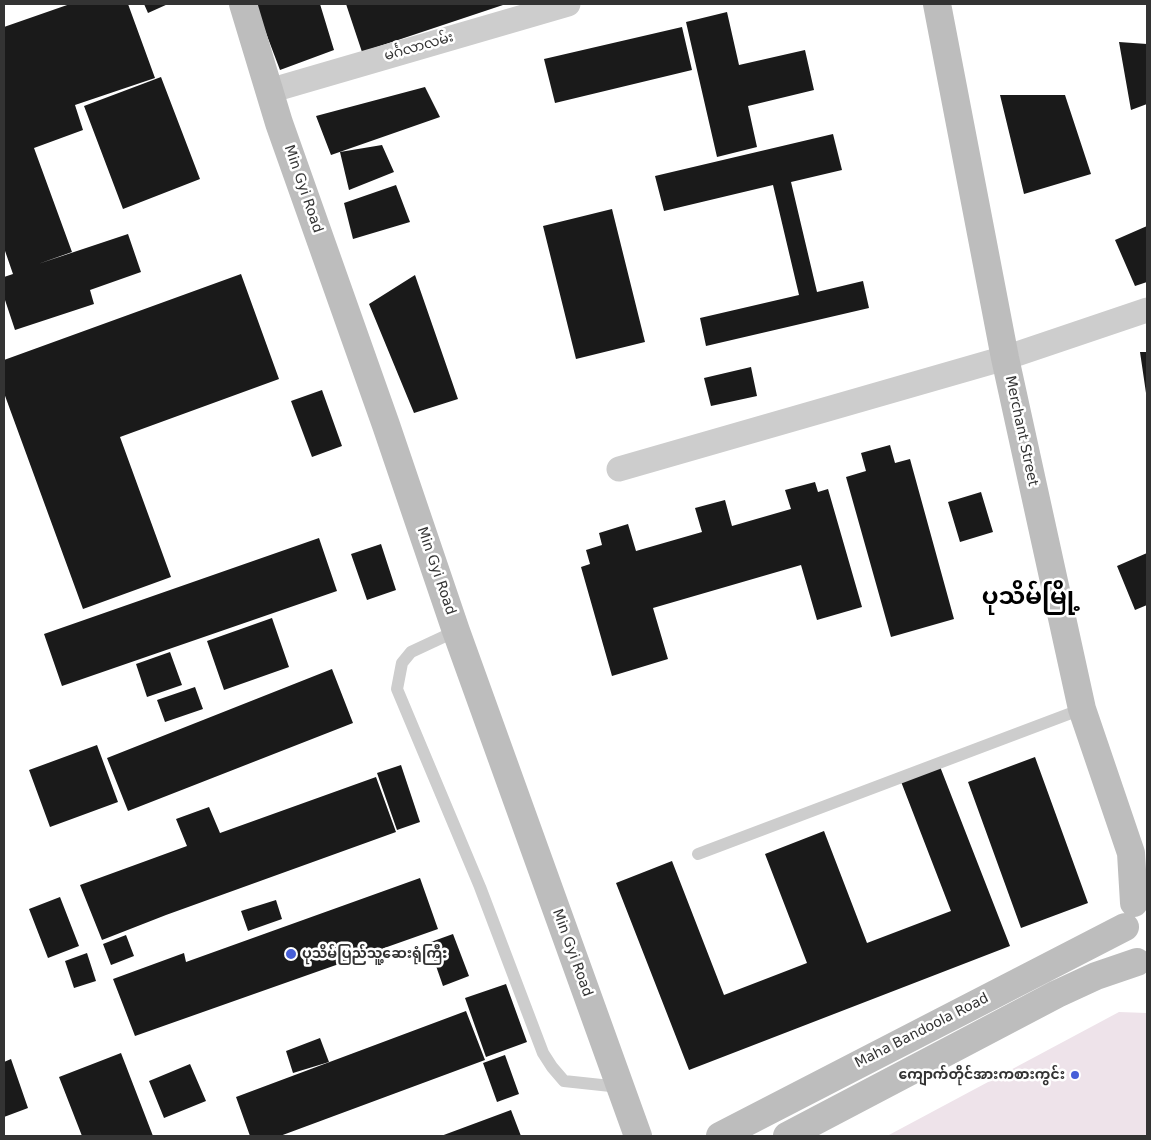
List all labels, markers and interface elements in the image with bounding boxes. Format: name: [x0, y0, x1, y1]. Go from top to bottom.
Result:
street label: မင်္ဂလာလမ်း: [383, 29, 455, 65]
street label: Min Gyi Road: [280, 143, 326, 235]
street label: Merchant Street: [1001, 374, 1041, 488]
street label: Min Gyi Road: [413, 525, 459, 617]
district label: ပုသိမ်မြို့: [982, 584, 1080, 612]
street label: Min Gyi Road: [548, 907, 596, 999]
place label: ပုသိမ်ပြည်သူ့ဆေးရုံကြီး: [302, 946, 447, 962]
marker: ပုသိမ်ပြည်သူ့ဆေးရုံကြီး: [284, 947, 298, 961]
street label: Maha Bandoola Road: [852, 990, 992, 1072]
place label: ကျောက်တိုင်အားကစားကွင်း: [898, 1067, 1065, 1083]
marker: ကျောက်တိုင်အားကစားကွင်း: [1069, 1069, 1081, 1081]

